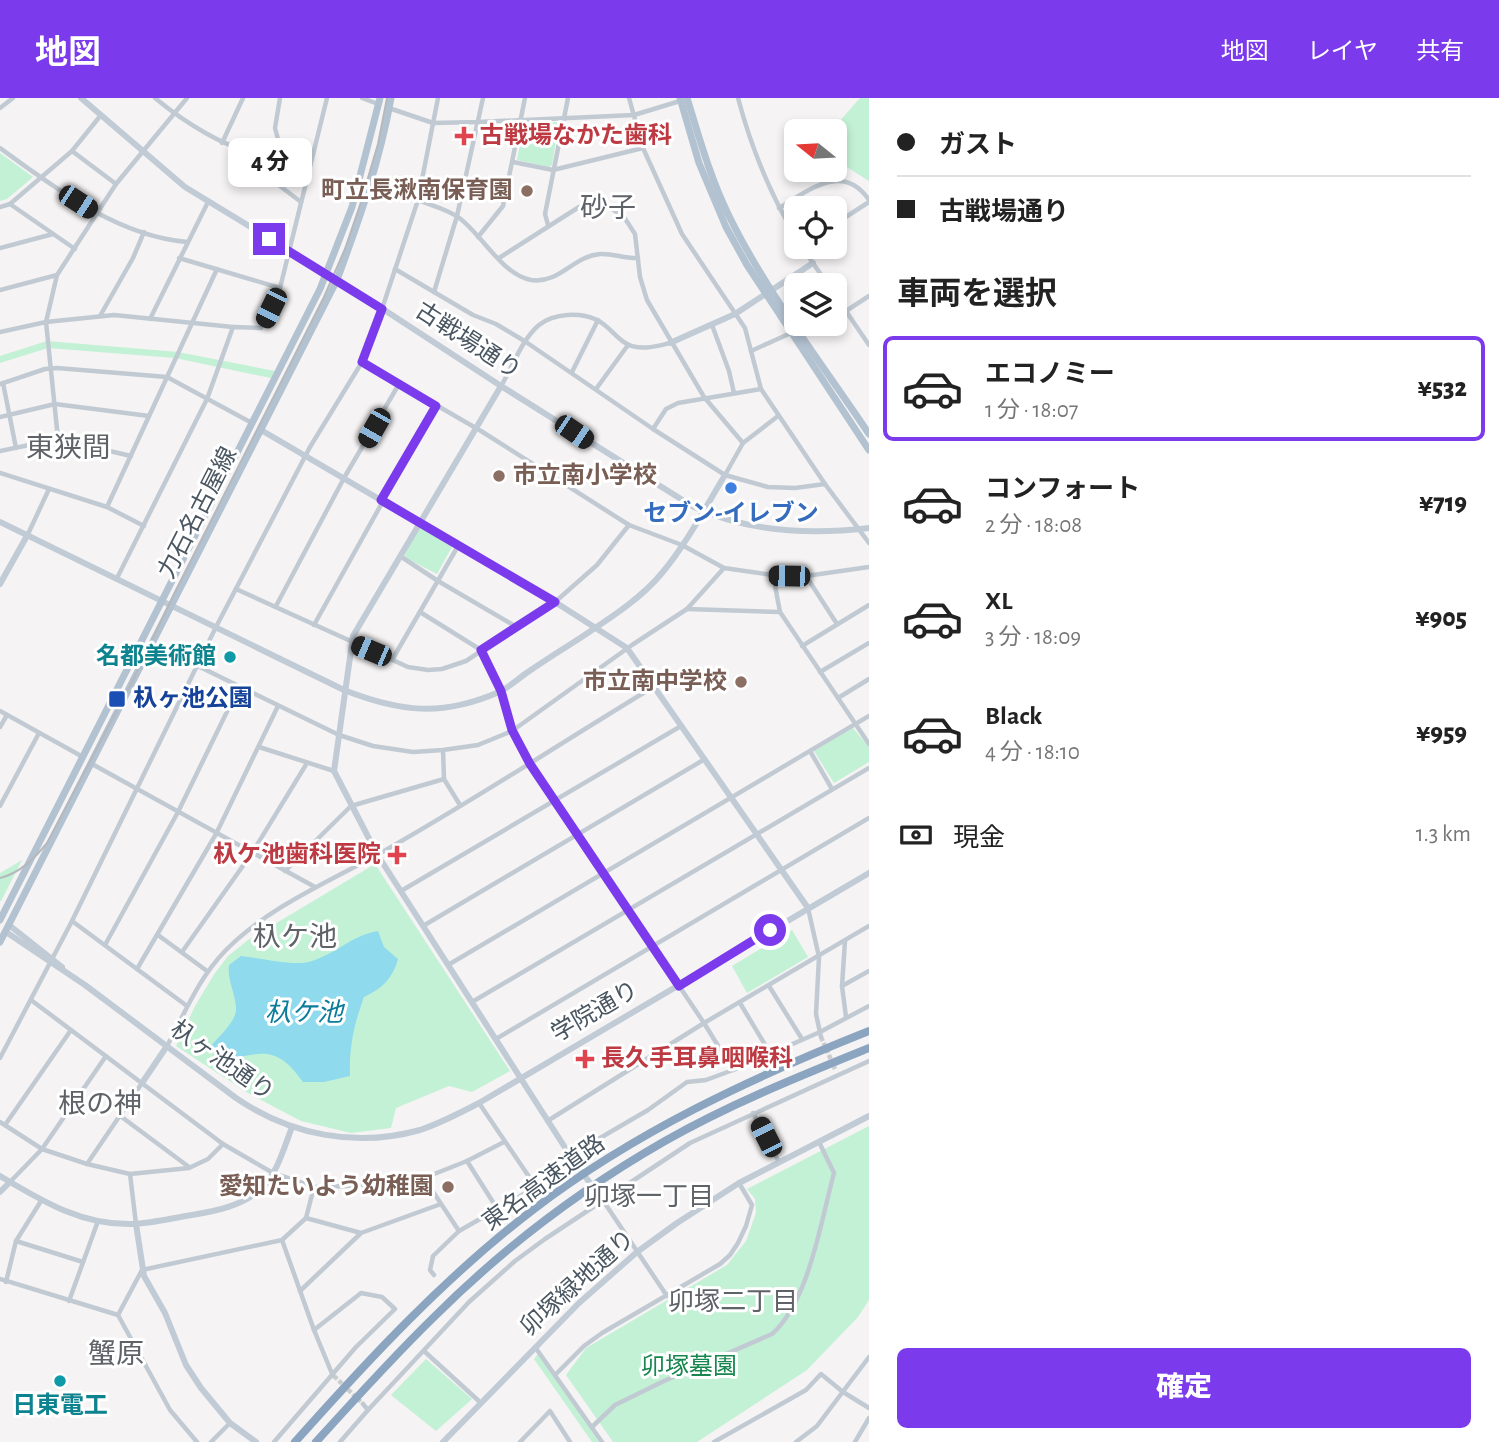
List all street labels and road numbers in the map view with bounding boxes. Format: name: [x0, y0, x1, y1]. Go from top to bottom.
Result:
street label: 古戦場通り: [411, 297, 526, 384]
street label: 力石名古屋線: [153, 442, 241, 583]
street label: 学院通り: [546, 976, 643, 1046]
street label: 杁ヶ池通り: [166, 1015, 279, 1105]
street label: 東名高速道路: [478, 1129, 609, 1235]
street label: 卯塚緑地通り: [515, 1224, 640, 1340]

